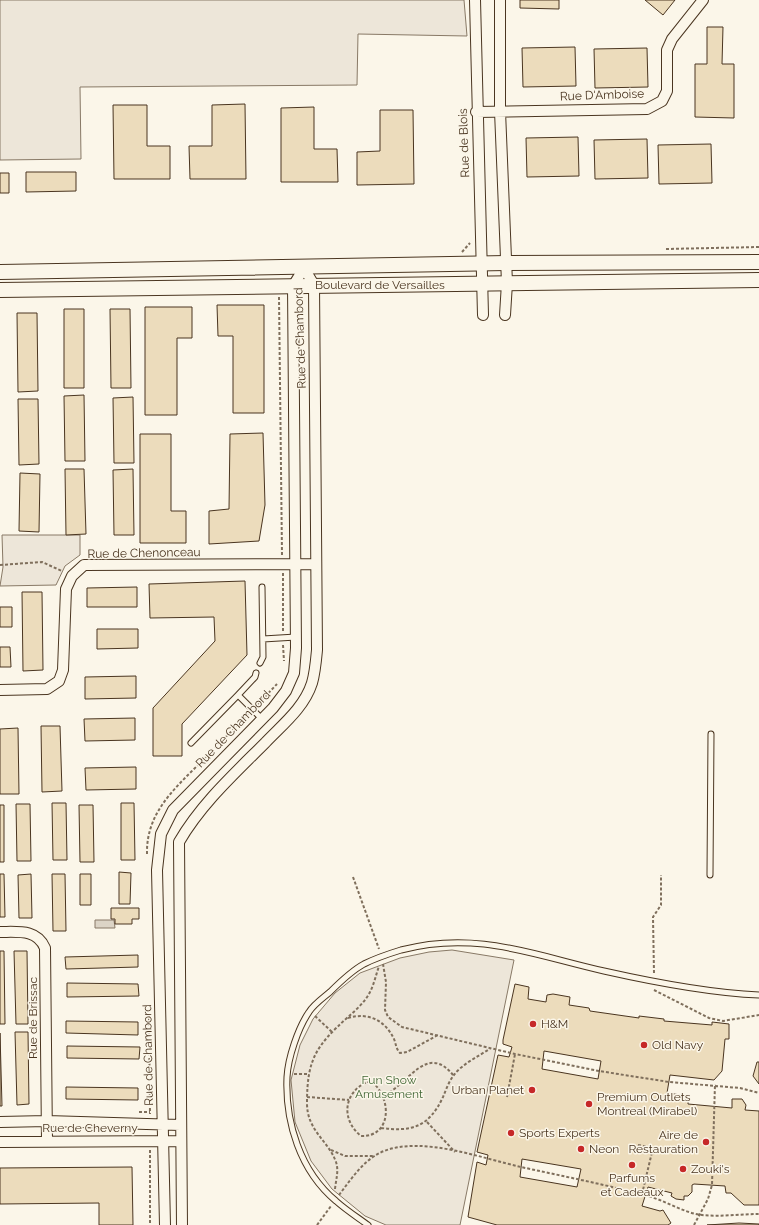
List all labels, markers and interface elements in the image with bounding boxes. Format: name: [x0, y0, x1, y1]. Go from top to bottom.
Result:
street label: Rue D'Amboise: [560, 87, 644, 103]
street label: Rue de Blois: [456, 108, 472, 178]
street label: Boulevard de Versailles: [315, 278, 445, 292]
street label: Rue de Chambord: [291, 287, 309, 389]
street label: Rue de Chenonceau: [87, 545, 201, 561]
street label: Rue de Chambord: [193, 688, 273, 770]
street label: Rue de Brissac: [26, 977, 40, 1059]
street label: Rue de Chambord: [140, 1004, 156, 1106]
place label: H&M: [541, 1017, 568, 1031]
marker: H&M: [528, 1019, 538, 1029]
place label: Old Navy: [652, 1038, 704, 1052]
marker: Old Navy: [639, 1040, 649, 1050]
park label: Fun Show Amusement: [355, 1073, 423, 1101]
place label: Urban Planet: [452, 1083, 524, 1097]
marker: Urban Planet: [527, 1085, 537, 1095]
place label: Premium Outlets Montreal (Mirabel): [597, 1090, 697, 1118]
marker: Premium Outlets Montreal (Mirabel): [584, 1099, 594, 1109]
street label: Rue de Cheverny: [42, 1121, 138, 1135]
place label: Sports Experts: [519, 1126, 600, 1140]
marker: Sports Experts: [506, 1128, 516, 1138]
place label: Aire de Restauration: [628, 1128, 698, 1156]
marker: Aire de Restauration: [701, 1137, 711, 1147]
place label: Neon: [589, 1142, 619, 1156]
marker: Neon: [576, 1144, 586, 1154]
marker: Parfums et Cadeaux: [627, 1160, 637, 1170]
place label: Zouki's: [691, 1162, 730, 1176]
marker: Zouki's: [678, 1164, 688, 1174]
place label: Parfums et Cadeaux: [600, 1171, 664, 1199]

